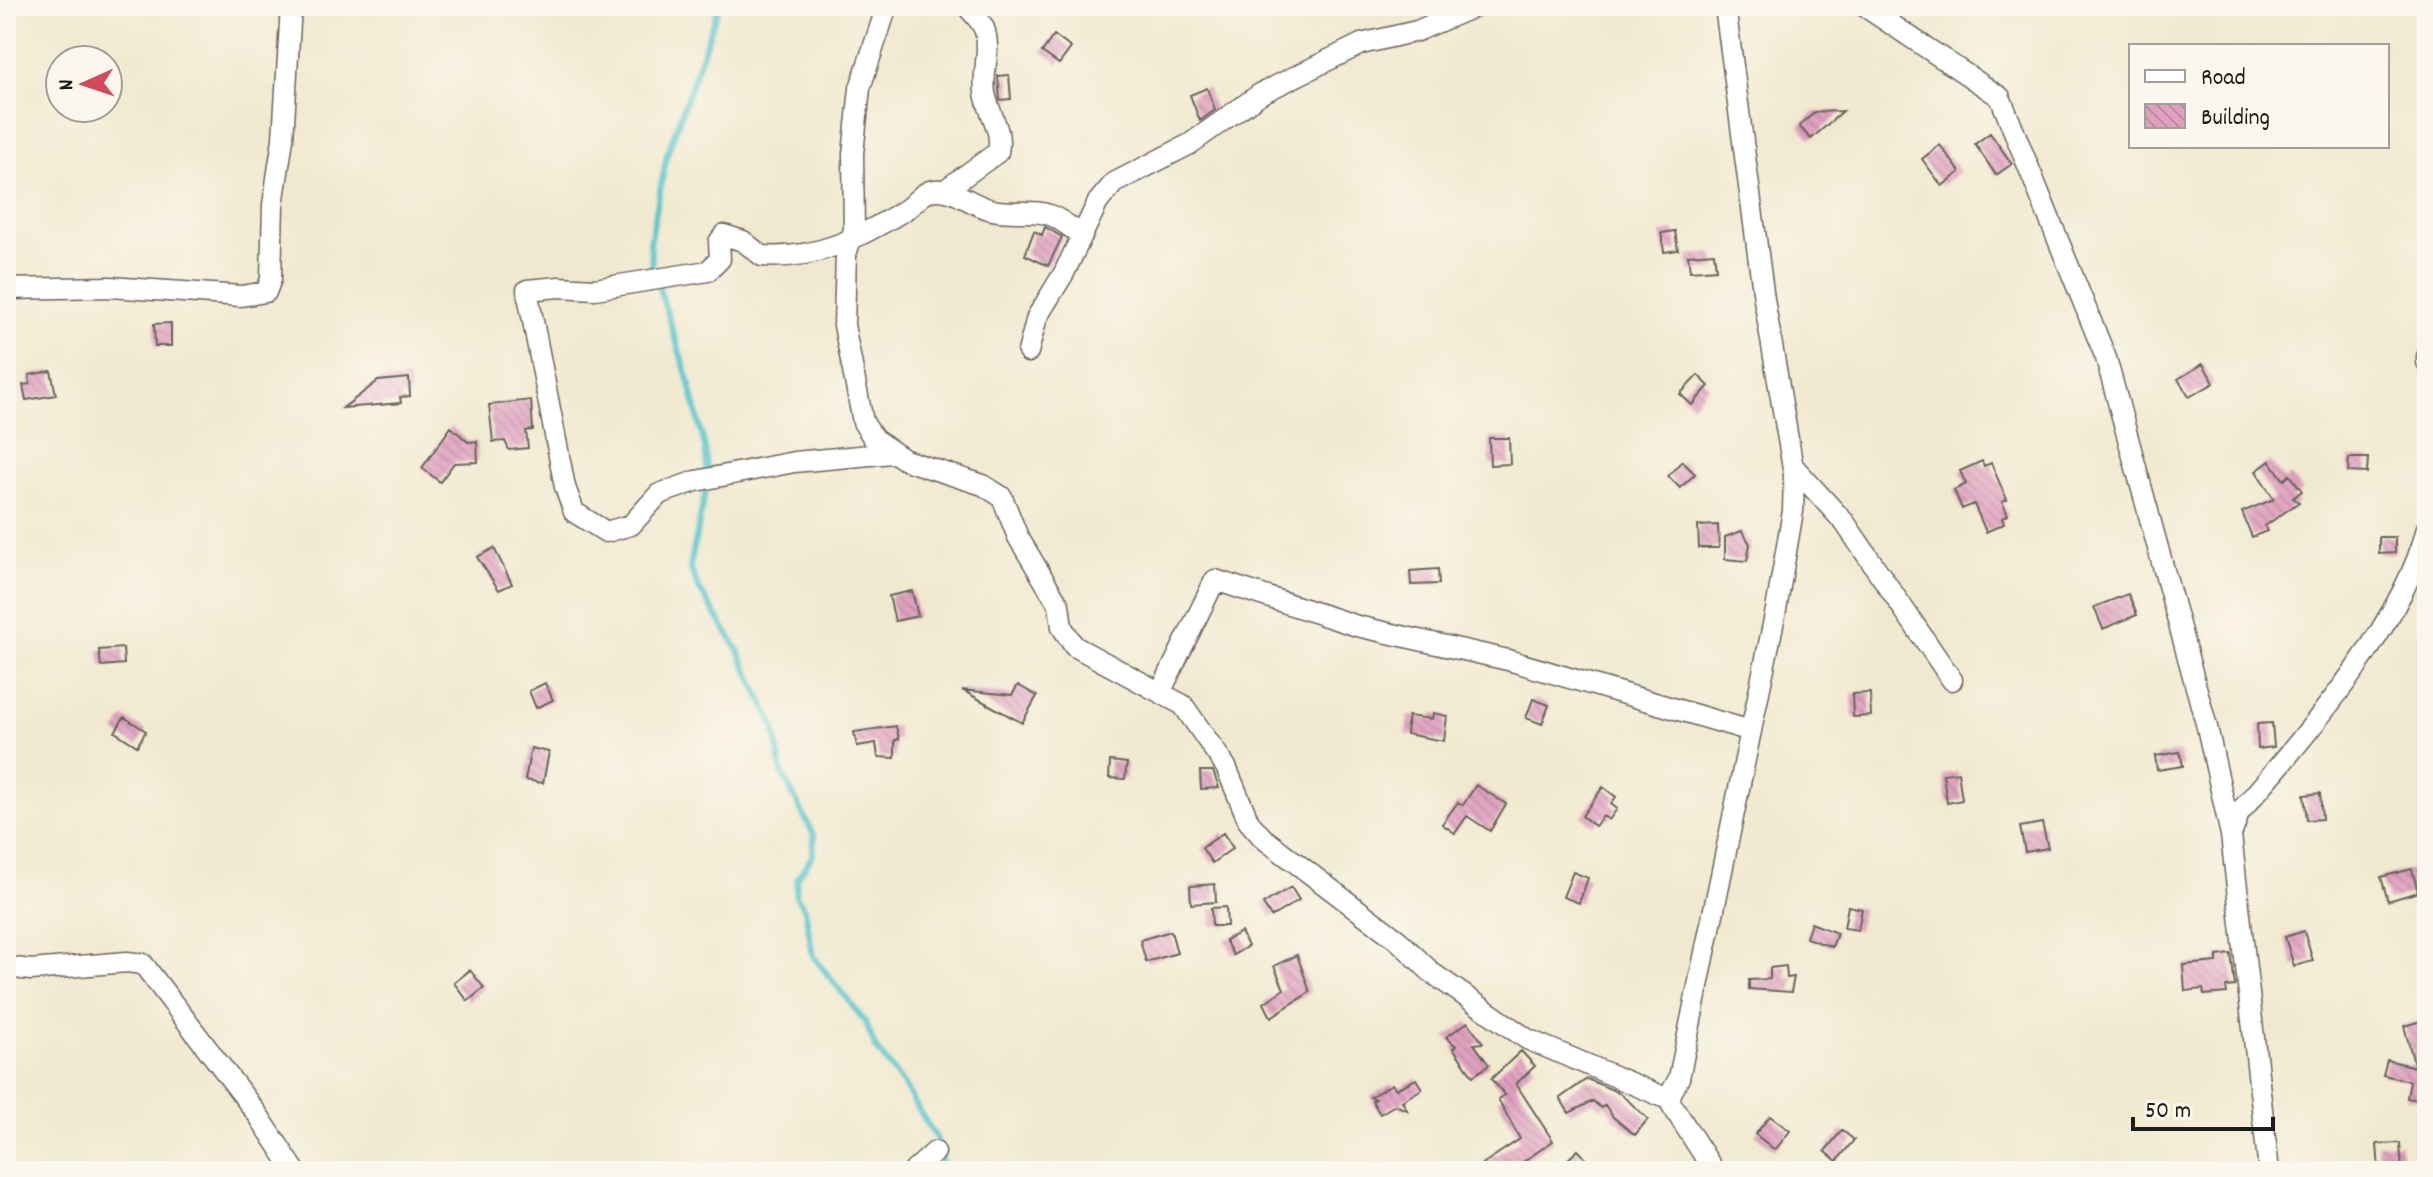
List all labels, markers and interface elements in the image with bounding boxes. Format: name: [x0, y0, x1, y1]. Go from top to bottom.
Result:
north arrow: [44, 44, 124, 124]
legend: [2129, 44, 2389, 148]
text: Road: [2201, 62, 2246, 96]
text: N: [52, 78, 83, 91]
text: Building: [2201, 102, 2270, 136]
scale bar: [2133, 1081, 2273, 1131]
text: 50 m: [2145, 1095, 2191, 1129]

